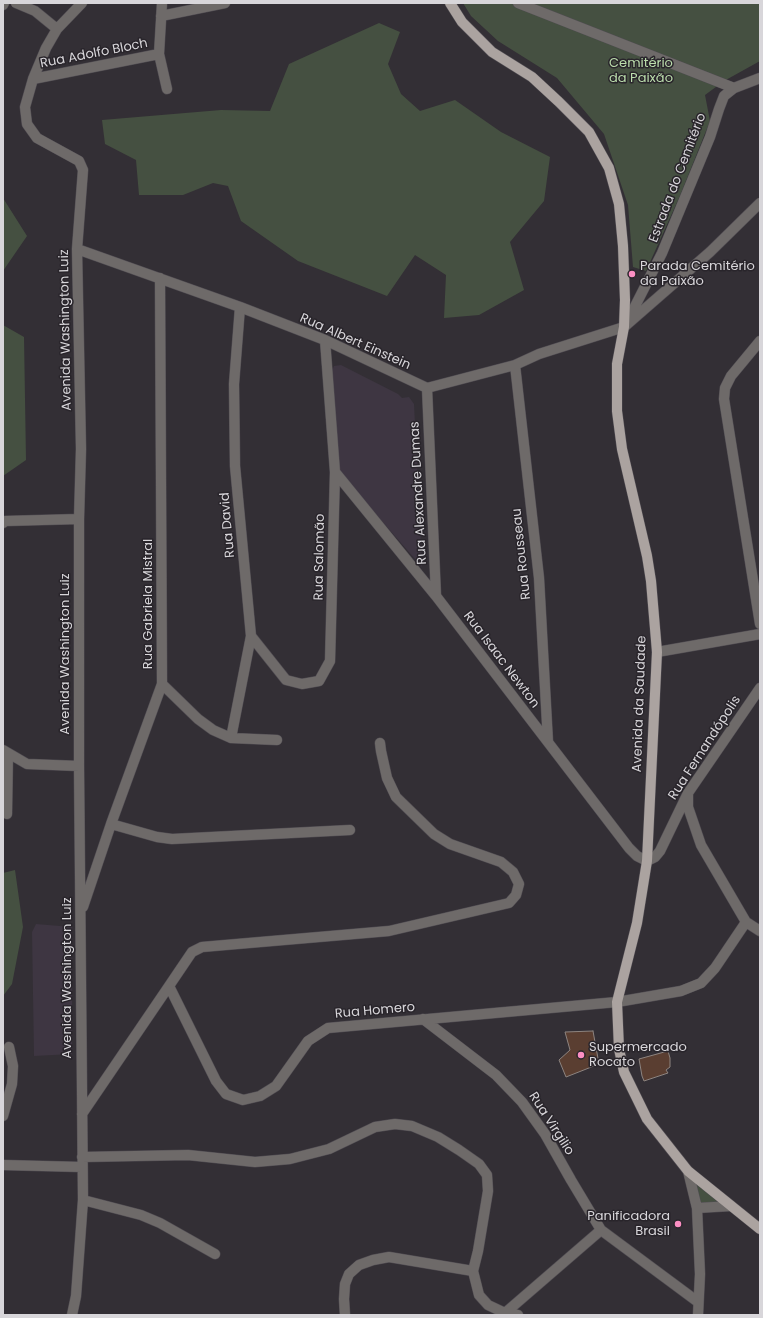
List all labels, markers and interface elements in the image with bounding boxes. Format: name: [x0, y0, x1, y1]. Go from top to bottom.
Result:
street label: Rua Adolfo Bloch: [39, 36, 149, 72]
park label: Cemitério da Paixão: [609, 56, 673, 87]
street label: Estrada do Cemitério: [646, 111, 710, 245]
street label: Avenida Washington Luiz: [57, 249, 75, 411]
place label: Parada Cemitério da Paixão: [640, 259, 755, 290]
marker: Parada Cemitério da Paixão: [627, 269, 637, 279]
street label: Rua Albert Einstein: [297, 311, 413, 373]
street label: Rua Alexandre Dumas: [407, 421, 431, 565]
street label: Rua David: [217, 492, 239, 558]
street label: Rua Rousseau: [509, 508, 535, 600]
street label: Rua Salomão: [311, 513, 329, 601]
street label: Rua Gabriela Mistral: [141, 539, 157, 669]
street label: Avenida Washington Luiz: [58, 573, 74, 735]
street label: Rua Isaac Newton: [460, 609, 542, 711]
street label: Avenida da Saudade: [630, 635, 650, 773]
street label: Rua Fernandópolis: [666, 693, 744, 803]
street label: Avenida Washington Luiz: [60, 897, 76, 1059]
street label: Rua Homero: [334, 1000, 416, 1022]
place label: Supermercado Rocato: [589, 1040, 687, 1071]
marker: Supermercado Rocato: [576, 1050, 586, 1060]
street label: Rua Virgilio: [525, 1090, 577, 1158]
place label: Panificadora Brasil: [587, 1209, 670, 1240]
marker: Panificadora Brasil: [673, 1219, 683, 1229]

